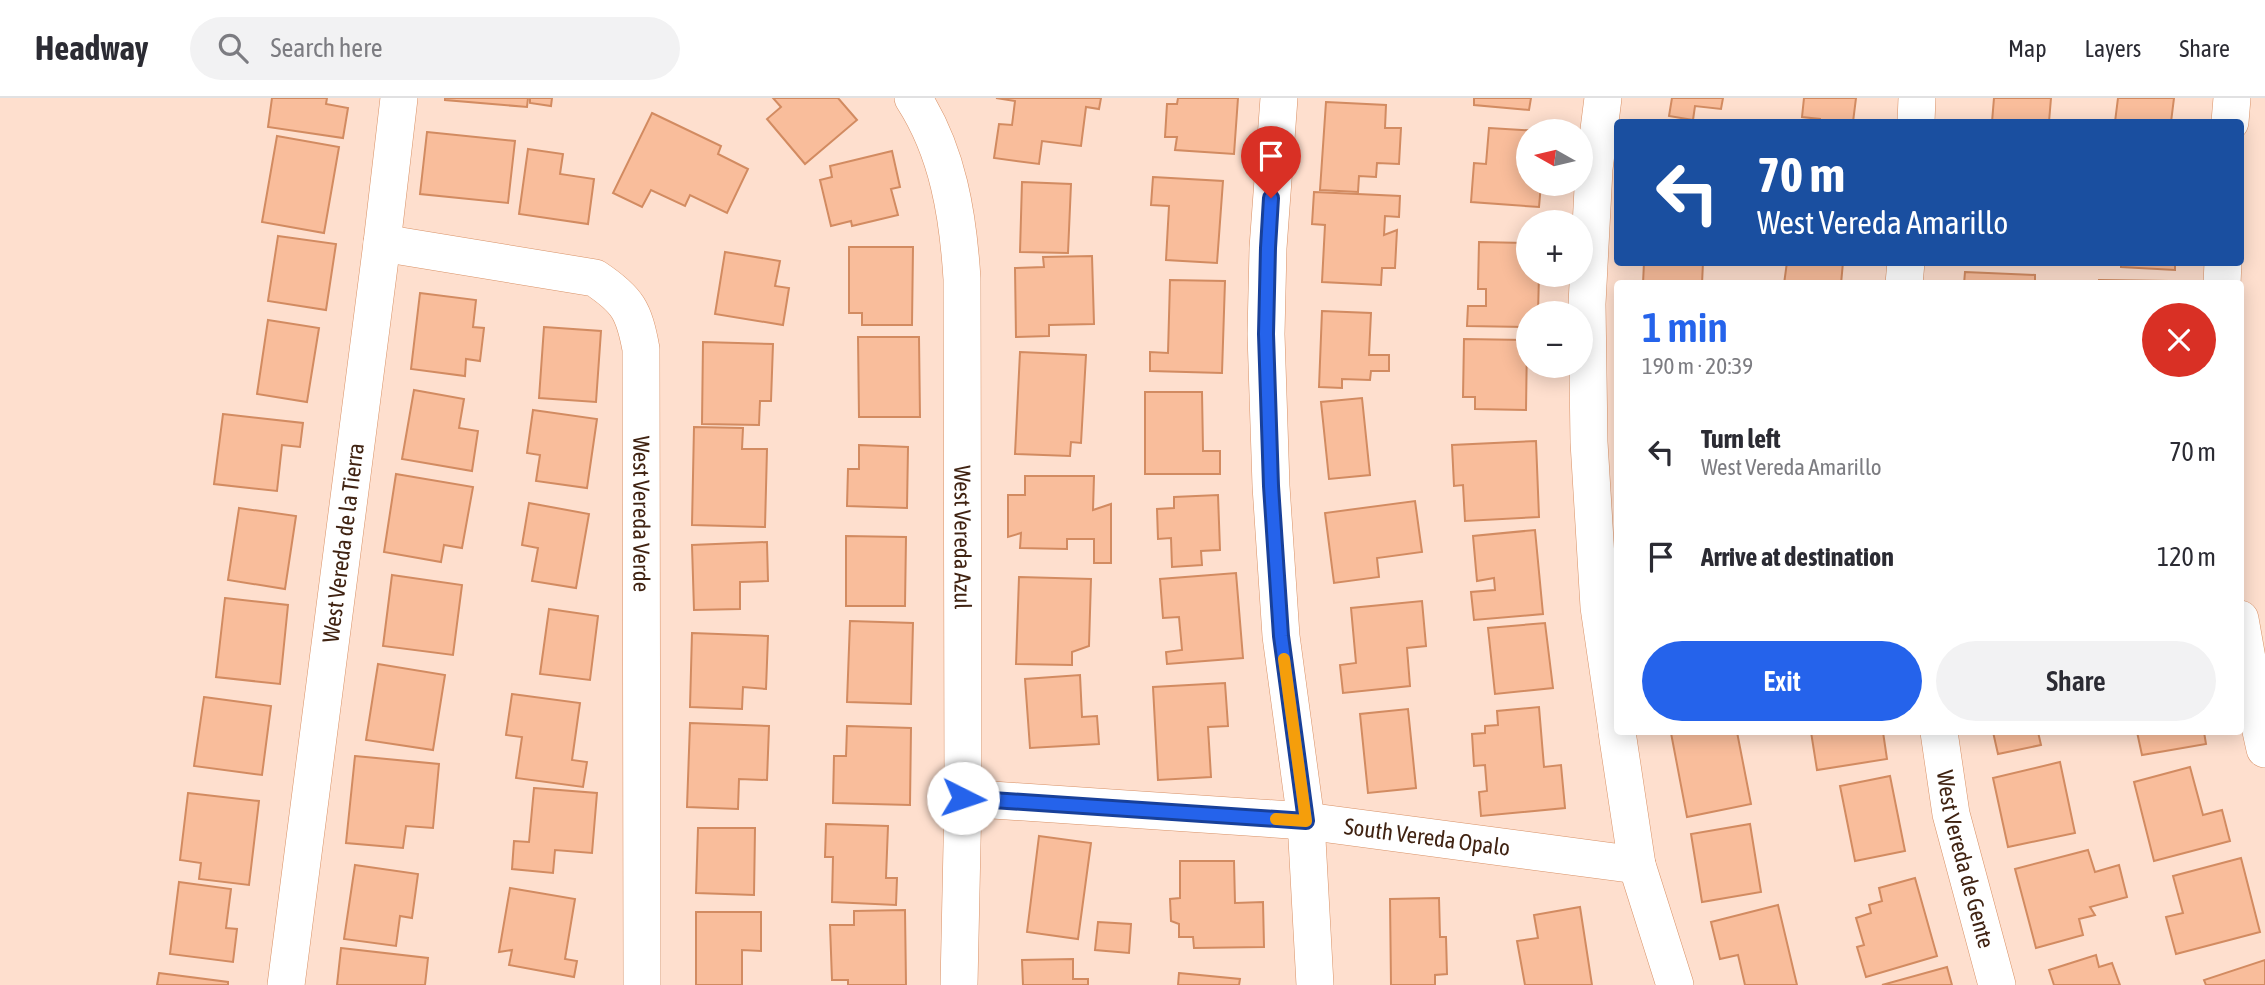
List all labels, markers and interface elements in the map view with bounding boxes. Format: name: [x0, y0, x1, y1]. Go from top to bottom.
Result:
search box: [190, 17, 680, 80]
text: Headway: [35, 29, 148, 67]
icon: search: [214, 29, 252, 67]
text: Search here: [270, 33, 383, 63]
text: Map: [2008, 35, 2047, 62]
text: Layers: [2085, 35, 2141, 62]
text: Share: [2179, 35, 2230, 62]
north arrow: [1516, 119, 1592, 196]
map controls: [1516, 119, 1593, 378]
pin: [1241, 126, 1301, 198]
icon: arrive: [1252, 137, 1290, 175]
text: 70 m: [1757, 146, 1845, 202]
icon: left: [1642, 147, 1733, 238]
text: West Vereda Amarillo: [1757, 204, 2008, 241]
button: +: [1516, 210, 1593, 287]
button: −: [1516, 301, 1593, 378]
text: 1 min: [1642, 303, 1728, 351]
button: close: [2142, 303, 2216, 377]
text: 190 m · 20:39: [1642, 353, 1753, 379]
text: Turn left: [1701, 424, 1781, 454]
icon: left: [1642, 433, 1680, 471]
street label: West Vereda Verde: [628, 436, 654, 592]
text: 70 m: [2169, 437, 2216, 467]
street label: West Vereda de la Tierra: [317, 441, 369, 644]
text: West Vereda Amarillo: [1701, 454, 1882, 480]
street label: West Vereda Azul: [949, 465, 976, 609]
icon: arrive: [1642, 538, 1680, 576]
text: Arrive at destination: [1701, 542, 1894, 572]
text: 120 m: [2157, 542, 2216, 572]
button: Exit: [1642, 641, 1922, 721]
button: Share: [1936, 641, 2216, 721]
position arrow: [926, 761, 1000, 835]
street label: West Vereda de Gente: [1932, 768, 1999, 951]
street label: South Vereda Opalo: [1343, 813, 1512, 861]

